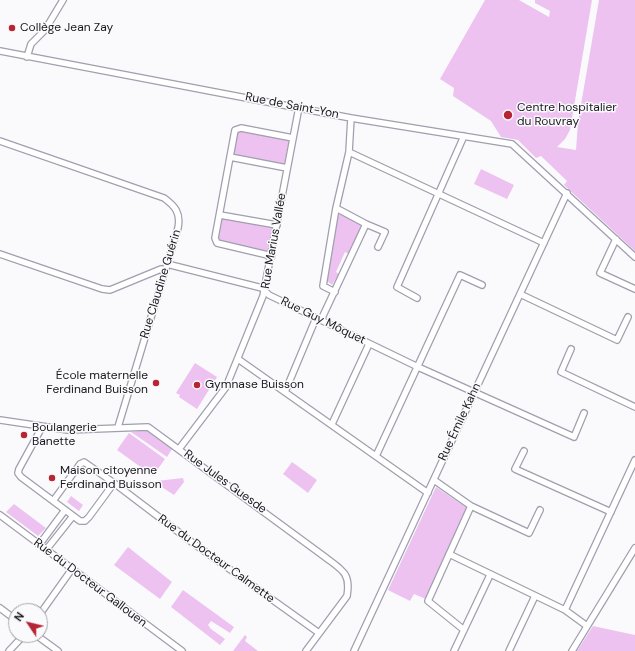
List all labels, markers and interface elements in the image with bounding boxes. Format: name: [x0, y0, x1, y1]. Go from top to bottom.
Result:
place label: Collège Jean Zay: [20, 21, 113, 35]
marker: Collège Jean Zay: [7, 23, 17, 33]
street label: Rue de Saint-Yon: [244, 90, 340, 122]
place label: Centre hospitalier du Rouvray: [517, 101, 617, 129]
marker: Centre hospitalier du Rouvray: [502, 109, 514, 121]
street label: Rue Marius Vallée: [258, 192, 290, 290]
street label: Rue Claudine Guérin: [138, 228, 184, 340]
street label: Rue Guy Môquet: [278, 294, 368, 348]
place label: École maternelle Ferdinand Buisson: [46, 369, 148, 397]
marker: École maternelle Ferdinand Buisson: [151, 378, 161, 388]
place label: Gymnase Buisson: [205, 378, 304, 392]
marker: Gymnase Buisson: [192, 380, 202, 390]
street label: Rue Émile Kahn: [436, 381, 484, 463]
place label: Boulangerie Banette: [32, 421, 97, 449]
marker: Boulangerie Banette: [19, 430, 29, 440]
street label: Rue Jules Guesde: [181, 447, 269, 517]
place label: Maison citoyenne Ferdinand Buisson: [60, 464, 162, 492]
marker: Maison citoyenne Ferdinand Buisson: [47, 473, 57, 483]
street label: Rue du Docteur Calmette: [155, 512, 277, 606]
street label: Rue du Docteur Gallouen: [30, 536, 150, 630]
north arrow: [8, 603, 48, 643]
text: N: [11, 609, 27, 624]

